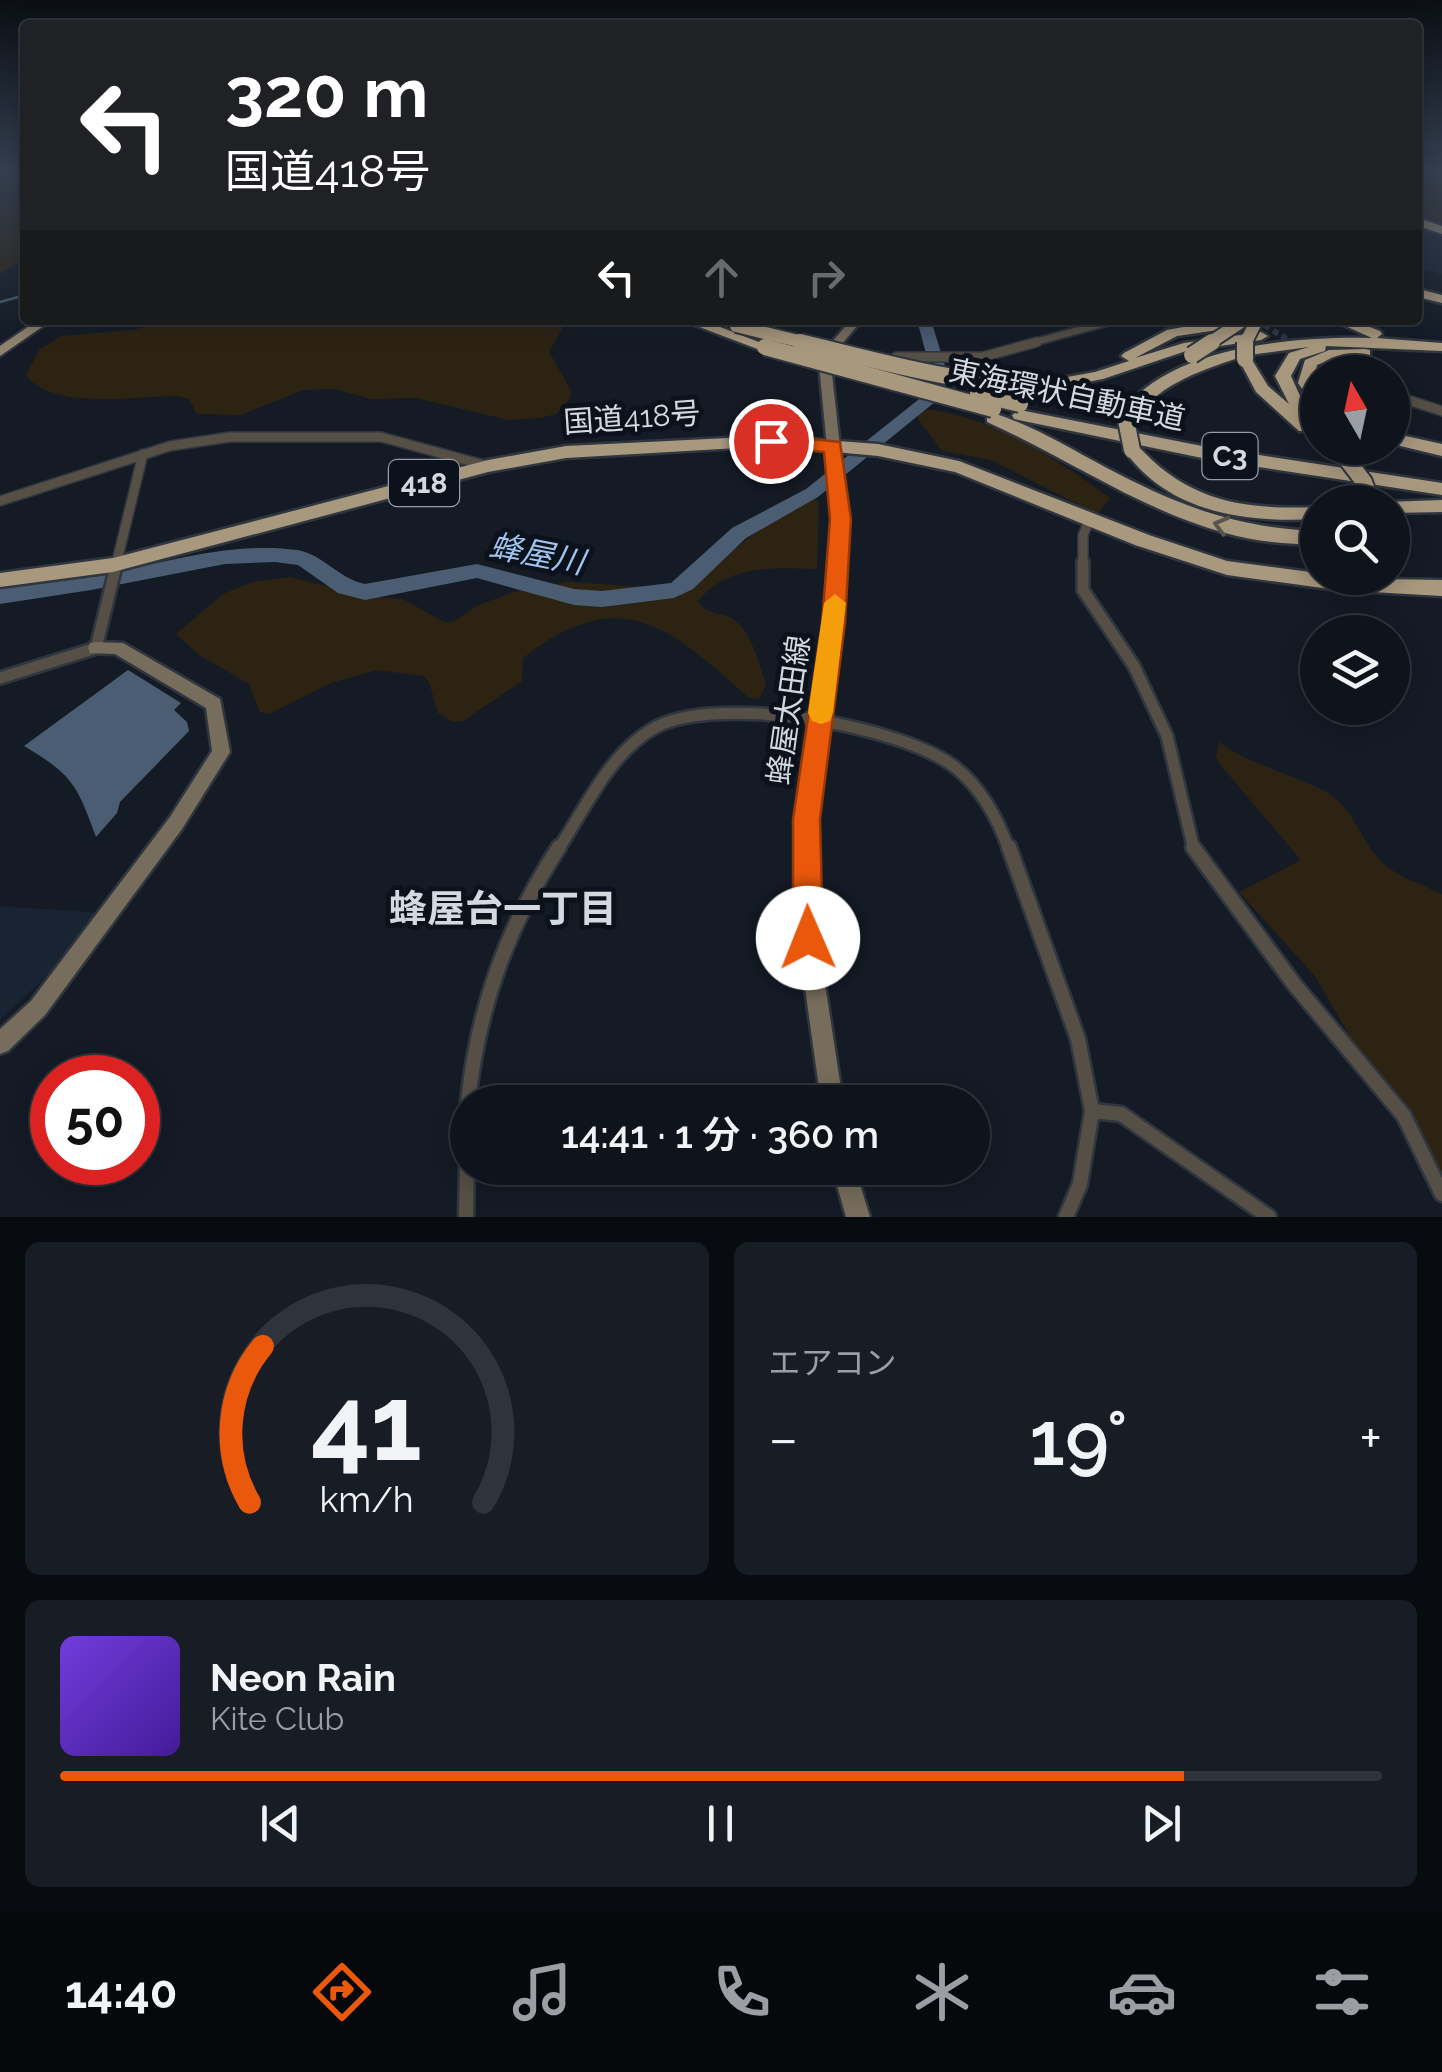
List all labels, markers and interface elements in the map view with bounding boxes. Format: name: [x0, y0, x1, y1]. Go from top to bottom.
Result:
text: 320 m: [225, 51, 429, 133]
icon: left: [60, 60, 190, 190]
text: 国道418号: [225, 145, 431, 198]
icon: left: [589, 250, 644, 305]
icon: ahead: [694, 250, 749, 305]
icon: right: [799, 250, 854, 305]
street label: 東海環状自動車道: [946, 352, 1188, 437]
north arrow: [1300, 355, 1410, 465]
map controls: [1300, 355, 1410, 725]
street label: 国道418号: [562, 395, 702, 440]
pin: [729, 399, 814, 484]
icon: arrive: [744, 414, 799, 469]
road number: C3: [1202, 433, 1258, 479]
road number: 418: [389, 460, 459, 506]
button: search: [1300, 485, 1410, 595]
one-way arrow: [1213, 516, 1230, 537]
water label: 蜂屋川: [486, 526, 591, 581]
button: layers: [1300, 615, 1410, 725]
street label: 蜂屋太田線: [761, 633, 816, 787]
district label: 蜂屋台一丁目: [389, 886, 617, 931]
position arrow: [756, 886, 860, 990]
speed limit sign: 50: [30, 1055, 160, 1185]
text: 14:41 · 1 分 · 360 m: [561, 1112, 879, 1157]
text: エアコン: [769, 1344, 897, 1381]
text: 41: [311, 1362, 422, 1484]
text: 19°: [1030, 1394, 1128, 1483]
text: −: [769, 1406, 798, 1471]
text: +: [1359, 1406, 1382, 1471]
text: km/h: [320, 1478, 414, 1520]
text: Neon Rain: [210, 1655, 396, 1700]
text: Kite Club: [210, 1700, 344, 1737]
icon: previous: [253, 1796, 308, 1851]
icon: pause: [693, 1796, 748, 1851]
icon: next: [1134, 1796, 1189, 1851]
icon: directions: [307, 1957, 377, 2027]
icon: music: [507, 1957, 577, 2027]
icon: phone: [707, 1957, 777, 2027]
icon: climate: [907, 1957, 977, 2027]
icon: car: [1107, 1957, 1177, 2027]
icon: filters: [1307, 1957, 1377, 2027]
text: 14:40: [65, 1966, 177, 2019]

